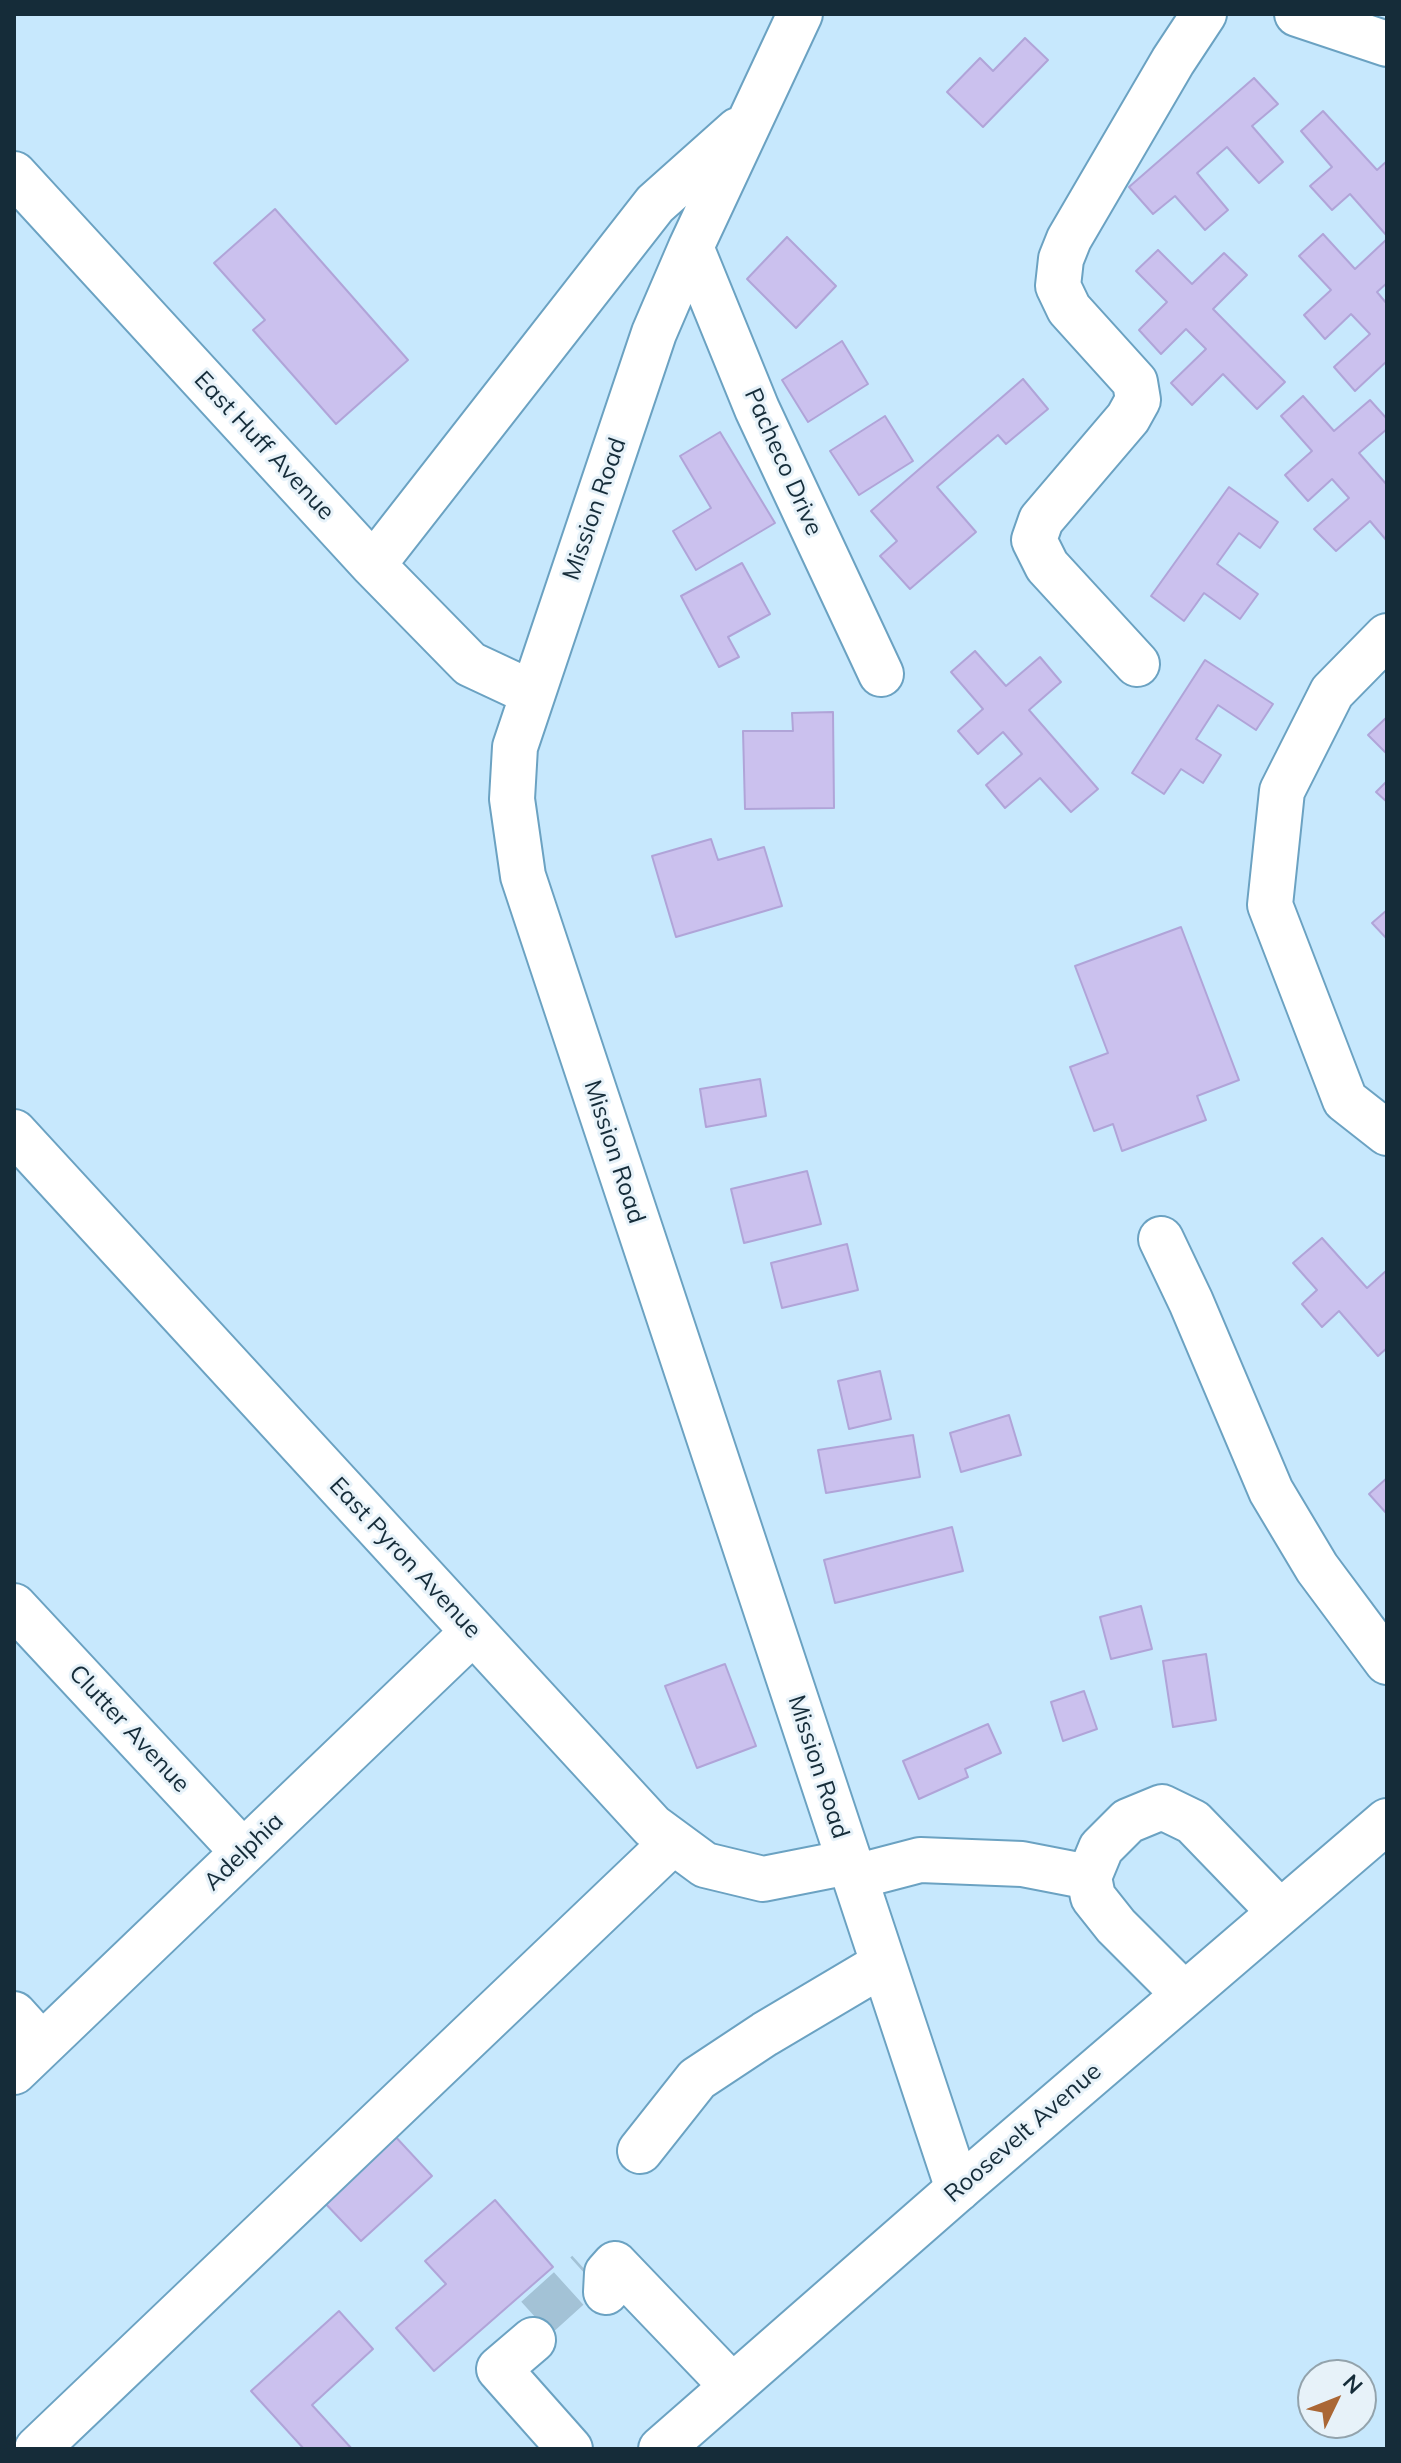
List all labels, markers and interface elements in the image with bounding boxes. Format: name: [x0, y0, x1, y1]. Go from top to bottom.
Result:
street label: East Huff Avenue: [188, 366, 340, 526]
street label: Pacheco Drive: [738, 384, 828, 540]
street label: Mission Road: [557, 434, 633, 584]
street label: Mission Road: [577, 1077, 651, 1227]
street label: East Pyron Avenue: [323, 1472, 487, 1644]
street label: Clutter Avenue: [63, 1659, 195, 1799]
street label: Mission Road: [781, 1692, 855, 1842]
street label: Adelphia: [198, 1807, 290, 1897]
street label: Roosevelt Avenue: [939, 2057, 1107, 2209]
north arrow: [1297, 2359, 1377, 2439]
text: N: [1337, 2368, 1369, 2400]

